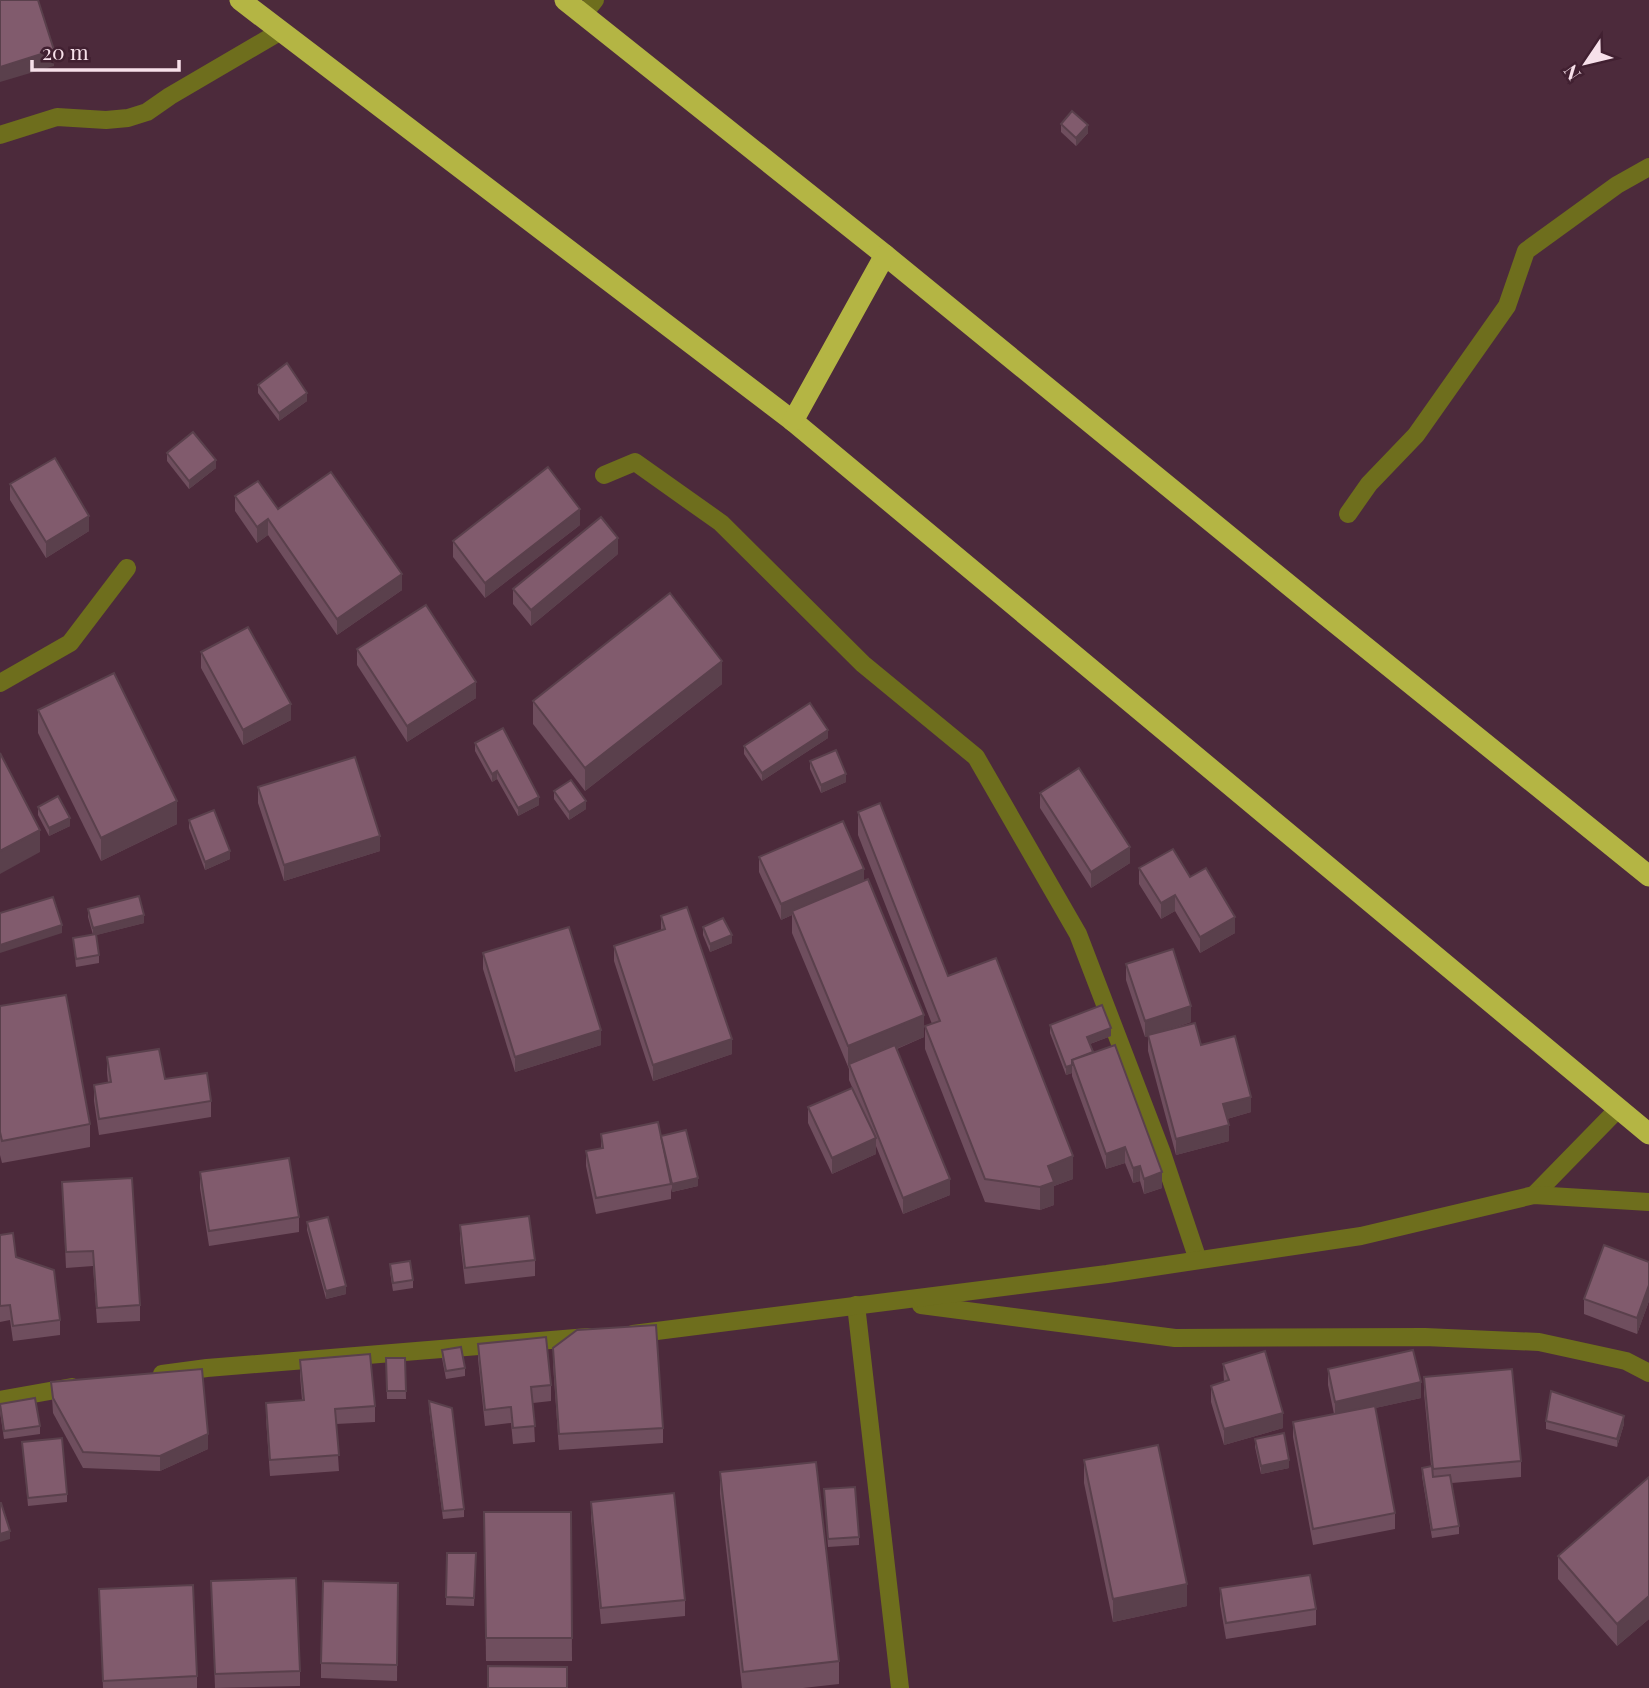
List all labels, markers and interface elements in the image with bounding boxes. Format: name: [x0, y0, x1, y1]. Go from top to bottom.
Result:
scale bar: [32, 28, 178, 72]
north arrow: [1551, 28, 1621, 98]
text: 20 m: [42, 37, 89, 65]
text: N: [1557, 60, 1586, 86]

